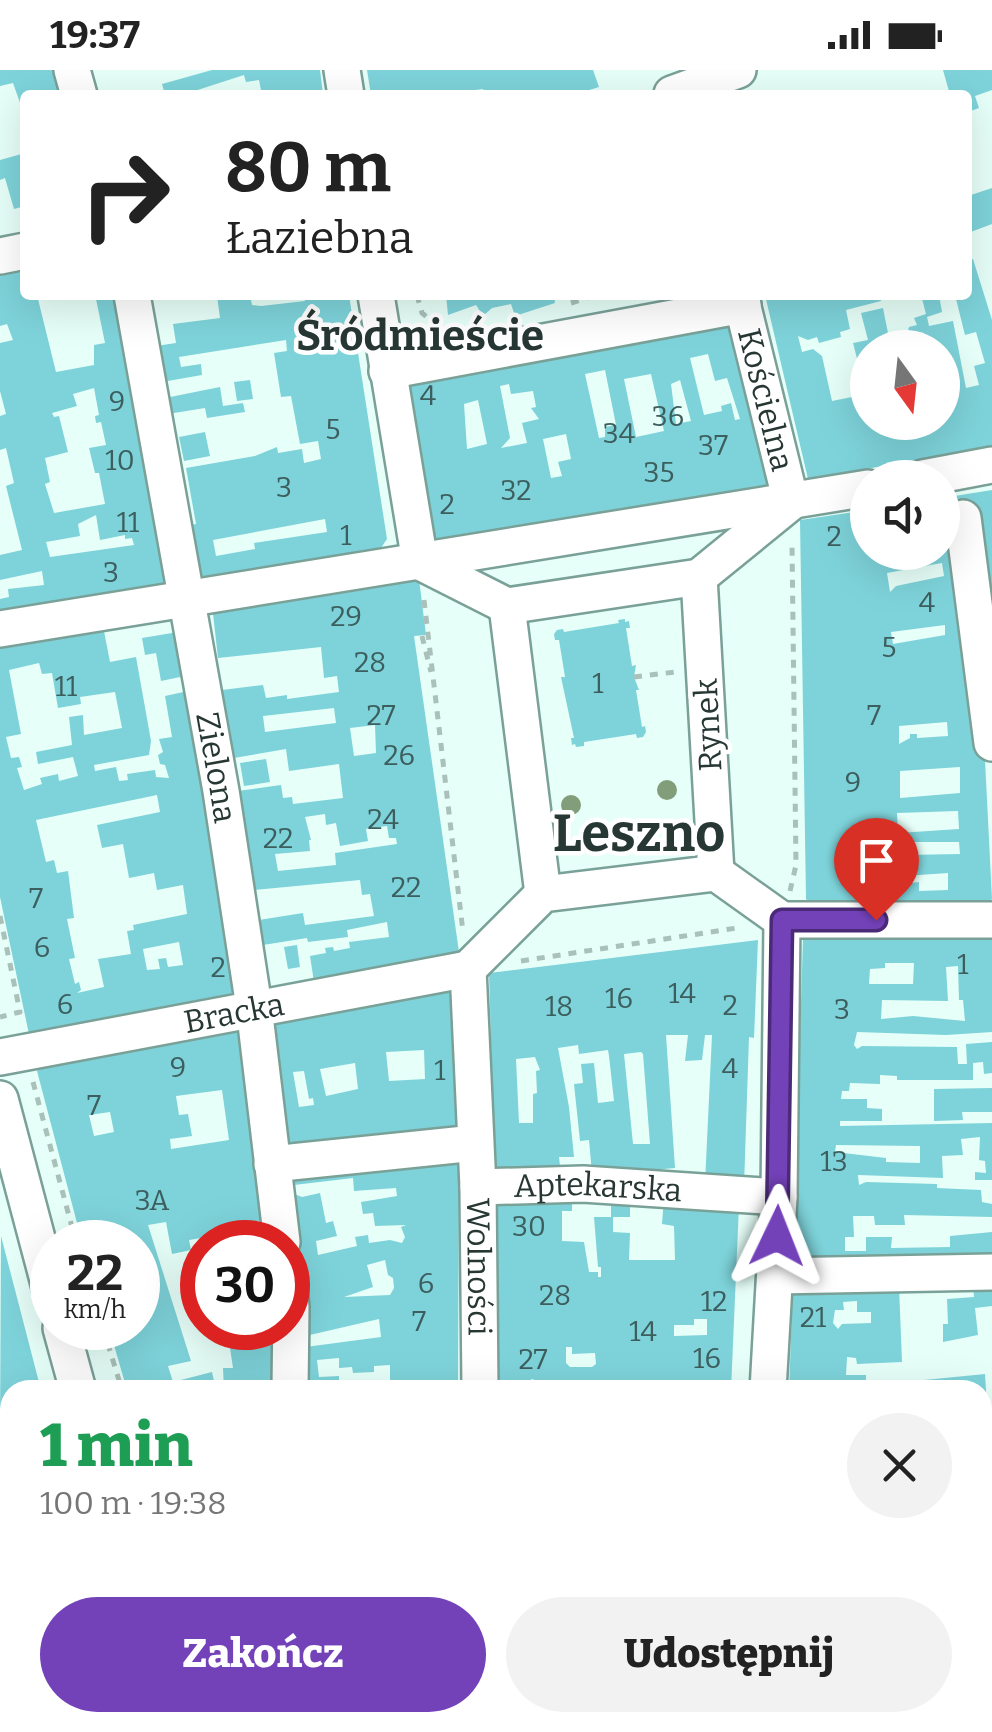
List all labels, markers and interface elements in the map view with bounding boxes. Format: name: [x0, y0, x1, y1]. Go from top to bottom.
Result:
text: 19:37: [50, 12, 140, 58]
text: 80 m: [225, 126, 391, 210]
icon: right: [60, 130, 190, 260]
text: Łaziebna: [225, 211, 413, 265]
district label: Śródmieście: [296, 308, 544, 361]
street label: Kościelna: [730, 325, 802, 475]
north arrow: [850, 330, 960, 440]
map controls: [850, 330, 960, 570]
house number: 4: [420, 379, 436, 412]
house number: 9: [109, 385, 125, 418]
house number: 36: [652, 400, 684, 433]
house number: 5: [326, 413, 340, 446]
house number: 34: [603, 417, 635, 450]
house number: 37: [698, 429, 728, 462]
house number: 10: [105, 444, 135, 477]
house number: 35: [644, 456, 674, 489]
button: sound: [850, 460, 960, 570]
house number: 3: [276, 471, 292, 504]
house number: 32: [500, 474, 532, 507]
house number: 2: [439, 488, 455, 521]
house number: 11: [117, 506, 140, 539]
house number: 1: [340, 519, 352, 552]
house number: 2: [826, 520, 842, 553]
house number: 3: [103, 556, 119, 589]
house number: 4: [919, 586, 935, 619]
house number: 29: [330, 600, 362, 633]
house number: 5: [882, 631, 896, 664]
house number: 28: [354, 646, 386, 679]
house number: 1: [592, 667, 604, 700]
house number: 11: [55, 670, 78, 703]
street label: Rynek: [687, 678, 729, 772]
house number: 27: [366, 699, 396, 732]
house number: 7: [867, 699, 881, 732]
street label: Zielona: [188, 709, 245, 826]
house number: 26: [383, 739, 415, 772]
house number: 9: [845, 766, 861, 799]
district label: Leszno: [553, 802, 725, 865]
house number: 24: [367, 803, 399, 836]
pin: [834, 818, 919, 921]
house number: 22: [263, 822, 293, 855]
icon: arrive: [849, 833, 904, 888]
house number: 22: [391, 871, 421, 904]
house number: 7: [29, 882, 43, 915]
house number: 6: [34, 931, 50, 964]
house number: 1: [957, 948, 969, 981]
house number: 2: [210, 951, 226, 984]
house number: 14: [668, 977, 696, 1010]
house number: 16: [605, 982, 633, 1015]
street label: Bracka: [181, 985, 287, 1041]
house number: 6: [57, 988, 73, 1021]
house number: 2: [722, 989, 738, 1022]
house number: 18: [545, 990, 573, 1023]
house number: 3: [834, 993, 850, 1026]
house number: 9: [170, 1051, 186, 1084]
house number: 4: [722, 1052, 738, 1085]
house number: 1: [434, 1054, 446, 1087]
house number: 7: [87, 1089, 101, 1122]
house number: 13: [820, 1145, 848, 1178]
street label: Aptekarska: [513, 1165, 683, 1210]
house number: 3A: [135, 1184, 169, 1217]
position arrow: [725, 1184, 829, 1288]
street label: Wolności: [459, 1198, 498, 1336]
house number: 30: [512, 1210, 546, 1243]
speed limit sign: 30: [180, 1220, 310, 1350]
text: 22: [67, 1243, 123, 1303]
house number: 6: [418, 1267, 434, 1300]
house number: 28: [539, 1279, 571, 1312]
house number: 12: [701, 1285, 727, 1318]
text: km/h: [64, 1295, 126, 1325]
house number: 21: [800, 1301, 827, 1334]
house number: 7: [412, 1305, 426, 1338]
house number: 14: [629, 1315, 657, 1348]
house number: 16: [693, 1342, 721, 1375]
house number: 27: [518, 1343, 548, 1376]
text: 1 min: [40, 1410, 193, 1482]
button: close: [847, 1413, 952, 1518]
text: 100 m · 19:38: [40, 1484, 226, 1522]
button: Zakończ: [40, 1597, 486, 1712]
button: Udostępnij: [506, 1597, 952, 1712]

